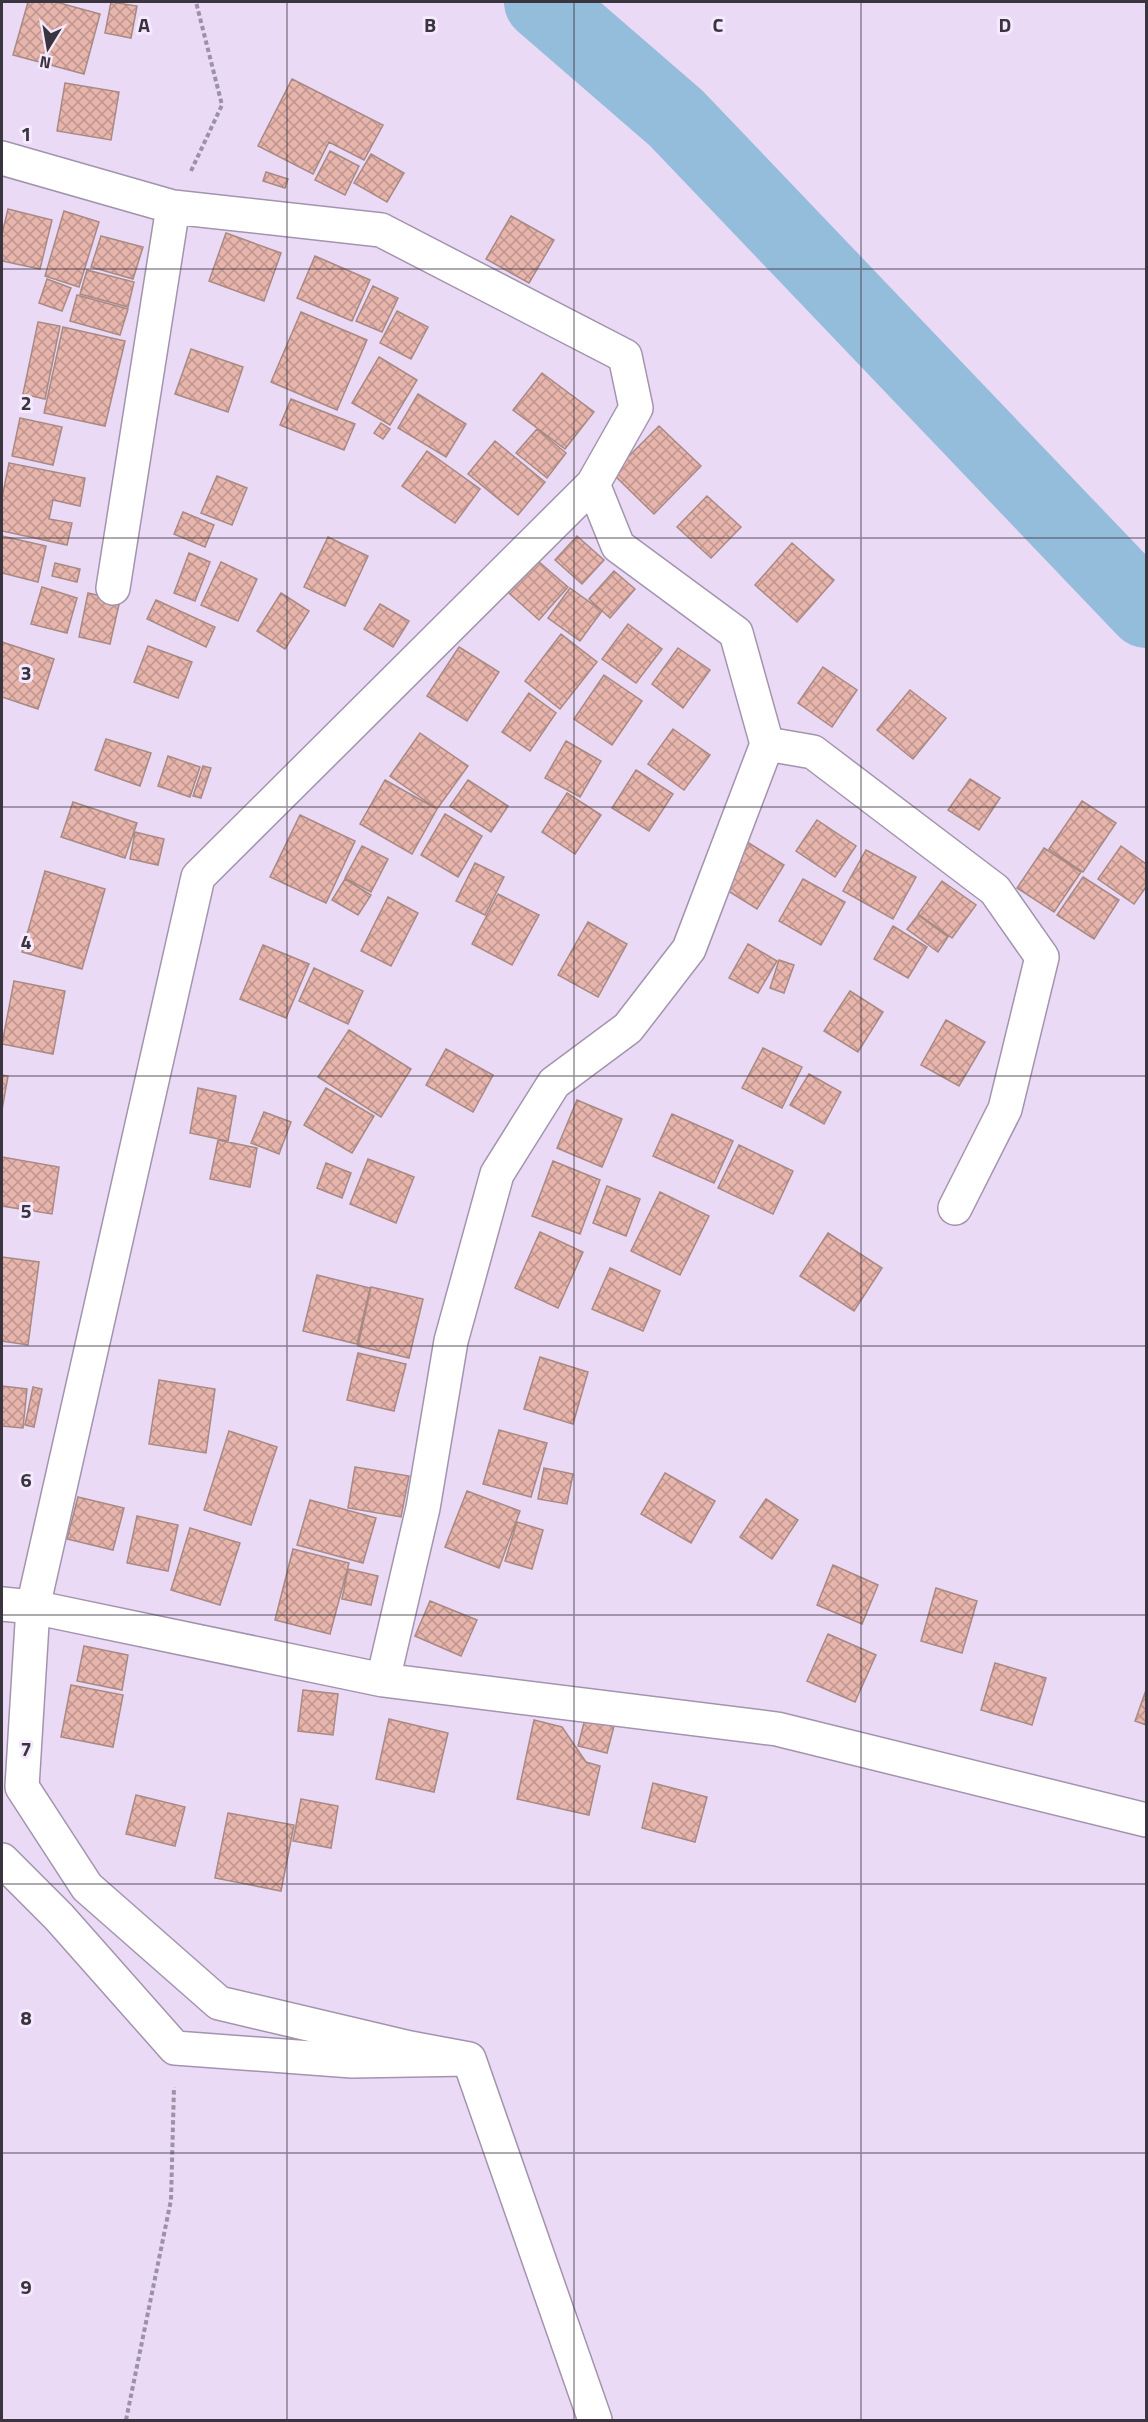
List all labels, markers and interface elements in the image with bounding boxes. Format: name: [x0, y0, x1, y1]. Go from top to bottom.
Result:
text: A: [138, 9, 150, 40]
text: B: [424, 9, 436, 40]
text: C: [713, 9, 724, 40]
text: D: [999, 9, 1011, 40]
north arrow: [18, 18, 78, 78]
text: N: [37, 50, 53, 76]
text: 1: [20, 118, 32, 149]
text: 2: [20, 387, 32, 418]
text: 3: [20, 657, 32, 688]
text: 4: [20, 926, 32, 957]
text: 5: [20, 1195, 32, 1226]
text: 6: [20, 1464, 32, 1495]
text: 7: [20, 1733, 32, 1764]
text: 8: [20, 2002, 32, 2033]
text: 9: [20, 2271, 32, 2302]

